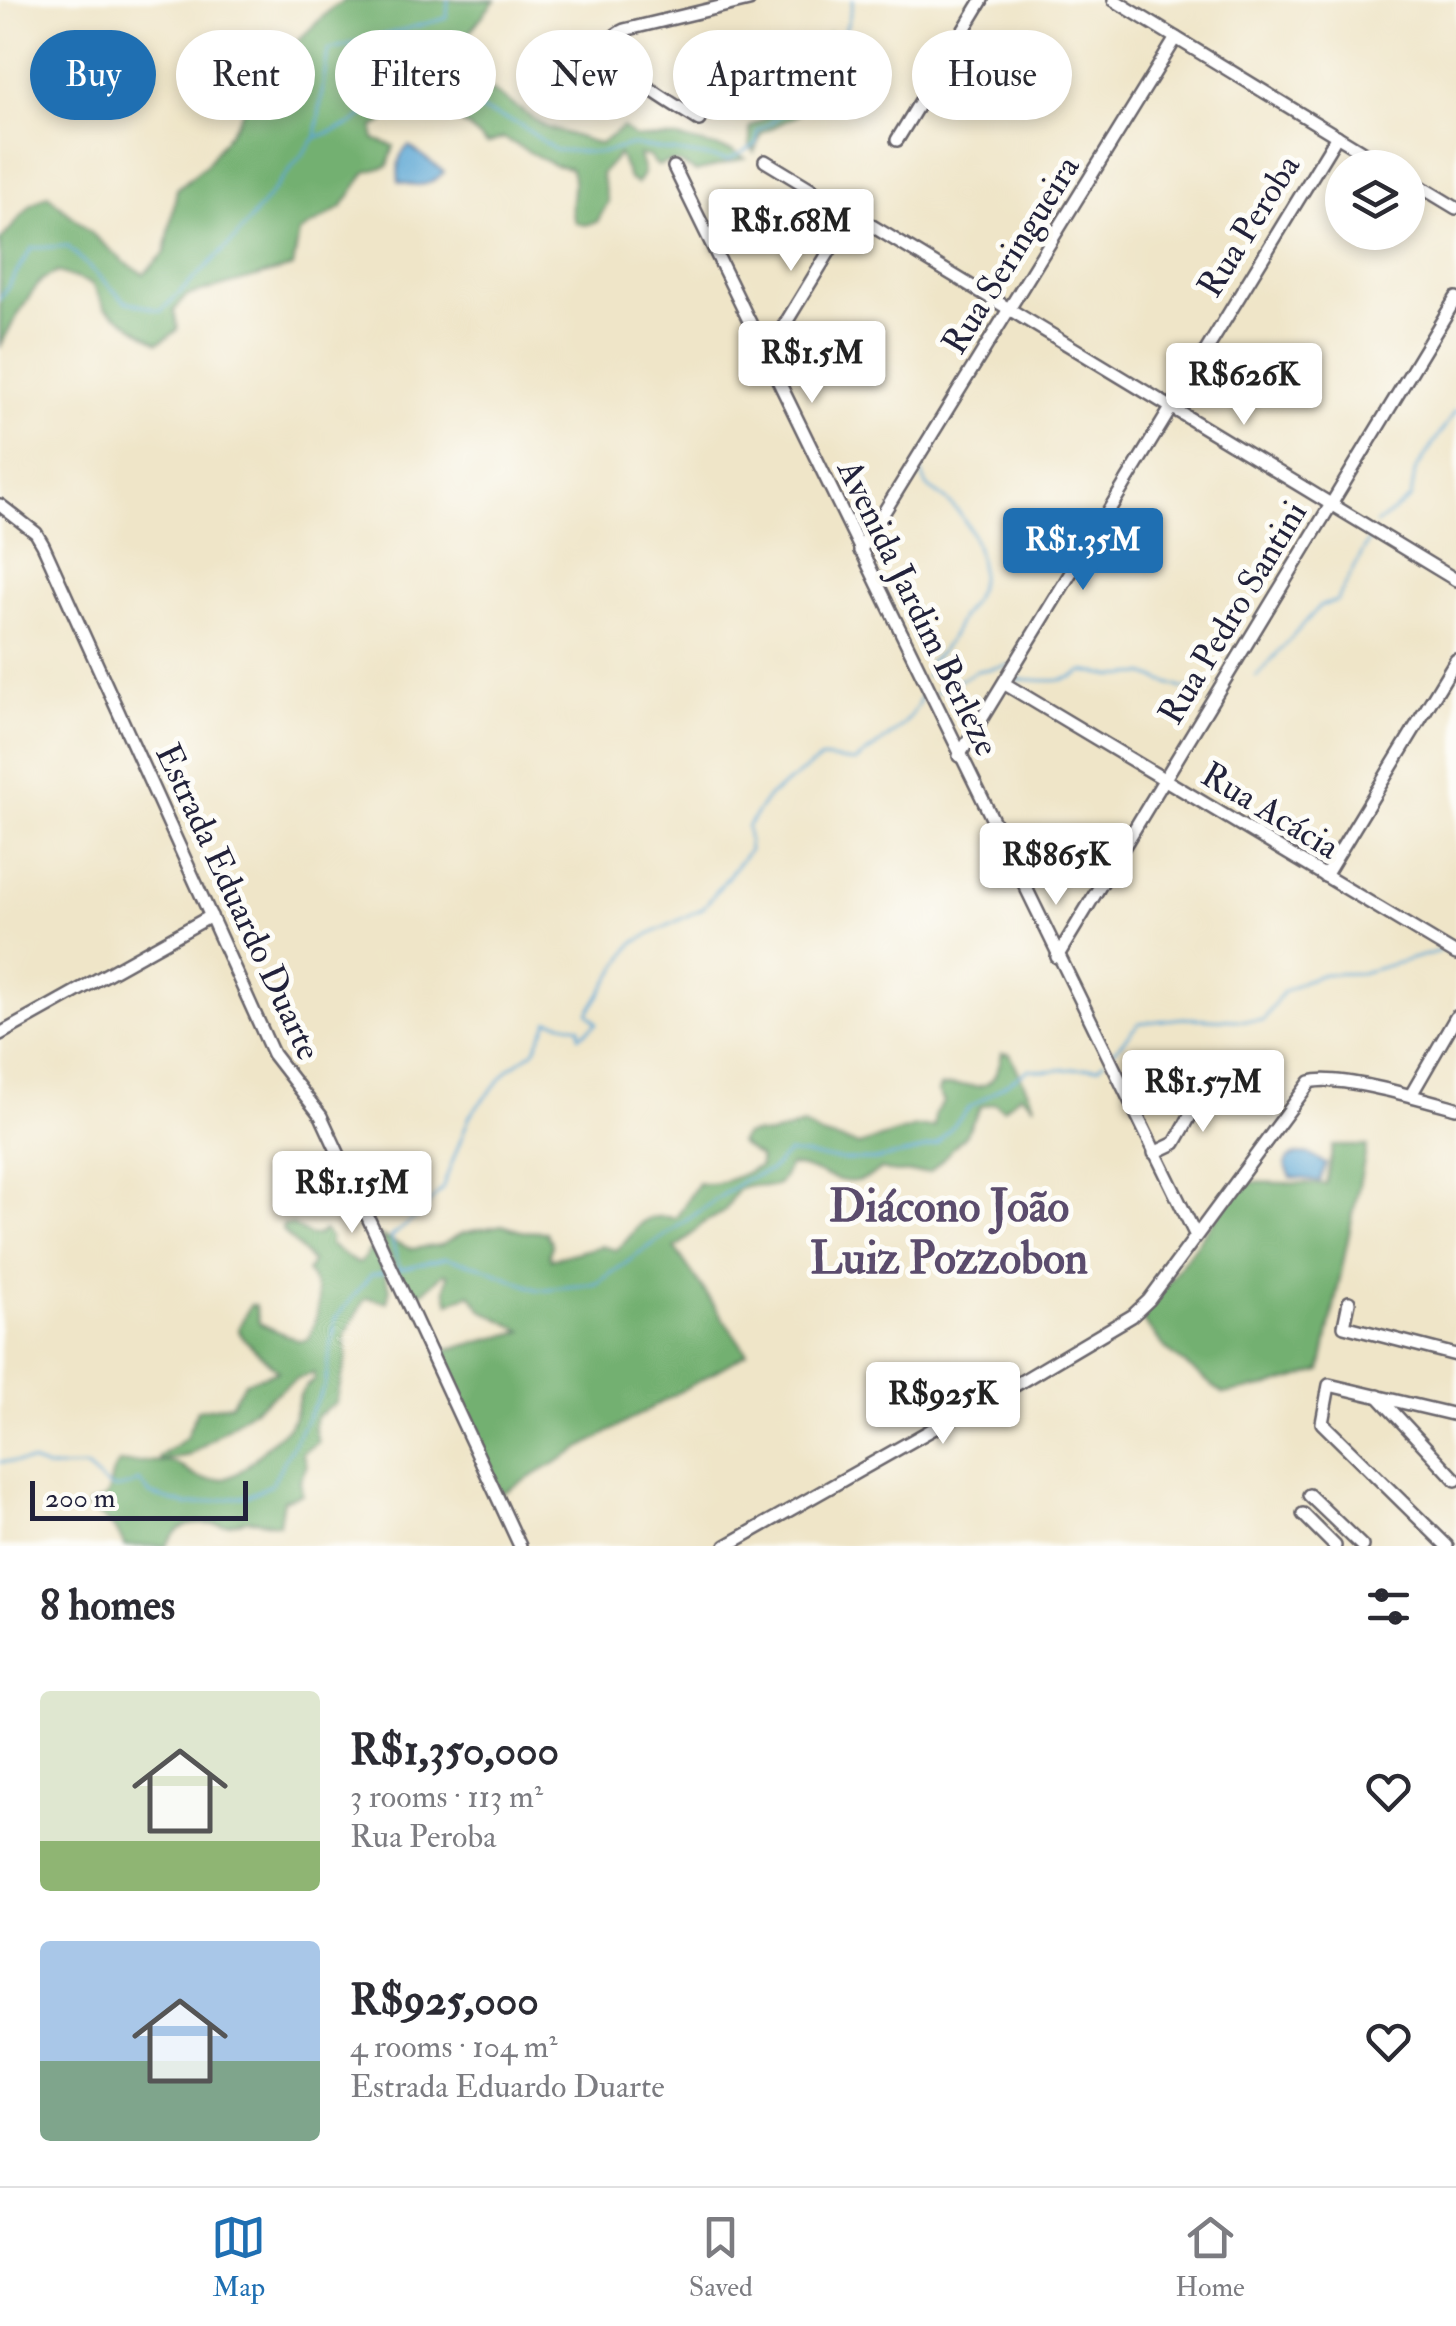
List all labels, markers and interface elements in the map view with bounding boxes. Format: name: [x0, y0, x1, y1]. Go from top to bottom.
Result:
chip: Buy: [30, 30, 156, 120]
chip: Rent: [176, 30, 315, 120]
chip: Filters: [335, 30, 496, 120]
chip: New: [516, 30, 653, 120]
chip: Apartment: [673, 30, 892, 120]
chip: House: [912, 30, 1072, 120]
street label: Rua Peroba: [1188, 146, 1310, 306]
street label: Rua Seringueira: [932, 147, 1090, 363]
map controls: [1325, 150, 1425, 250]
button: layers: [1325, 150, 1425, 250]
pin: R$1.68M: [699, 189, 883, 274]
text: R$1.68M: [731, 201, 851, 241]
pin: R$1.5M: [731, 321, 893, 406]
text: R$1.5M: [760, 333, 864, 373]
pin: R$626K: [1163, 343, 1325, 428]
text: R$626K: [1188, 355, 1300, 395]
street label: Avenida Jardim Berleze: [827, 452, 1009, 763]
street label: Rua Pedro Santini: [1149, 493, 1317, 733]
pin: R$1.35M: [991, 508, 1175, 593]
text: R$1.35M: [1025, 520, 1141, 560]
street label: Estrada Eduardo Duarte: [145, 737, 331, 1067]
street label: Rua Acácia: [1193, 753, 1347, 870]
pin: R$865K: [975, 823, 1137, 908]
text: R$865K: [1002, 835, 1110, 875]
pin: R$1.57M: [1111, 1050, 1295, 1135]
text: R$1.57M: [1144, 1062, 1262, 1102]
pin: R$1.15M: [260, 1151, 444, 1236]
text: R$1.15M: [294, 1163, 410, 1203]
district label: Diácono João Luiz Pozzobon: [810, 1179, 1089, 1287]
pin: R$925K: [862, 1362, 1024, 1447]
text: R$925K: [888, 1374, 998, 1414]
scale bar: [30, 1476, 248, 1520]
text: 200 m: [45, 1481, 116, 1516]
icon: filters: [1361, 1579, 1416, 1634]
text: 8 homes: [40, 1580, 175, 1632]
text: R$1,350,000: [350, 1725, 559, 1777]
icon: home: [120, 1731, 240, 1851]
icon: heart: [1361, 1764, 1416, 1819]
text: 3 rooms · 113 m²: [350, 1777, 543, 1817]
text: Rua Peroba: [350, 1817, 496, 1857]
text: R$925,000: [350, 1975, 539, 2027]
icon: home: [120, 1981, 240, 2101]
icon: heart: [1361, 2014, 1416, 2069]
text: 4 rooms · 104 m²: [350, 2027, 558, 2067]
text: Estrada Eduardo Duarte: [350, 2067, 665, 2107]
tab: Map: [211, 2210, 266, 2305]
tab: Saved: [689, 2210, 753, 2305]
tab: Home: [1175, 2210, 1245, 2305]

